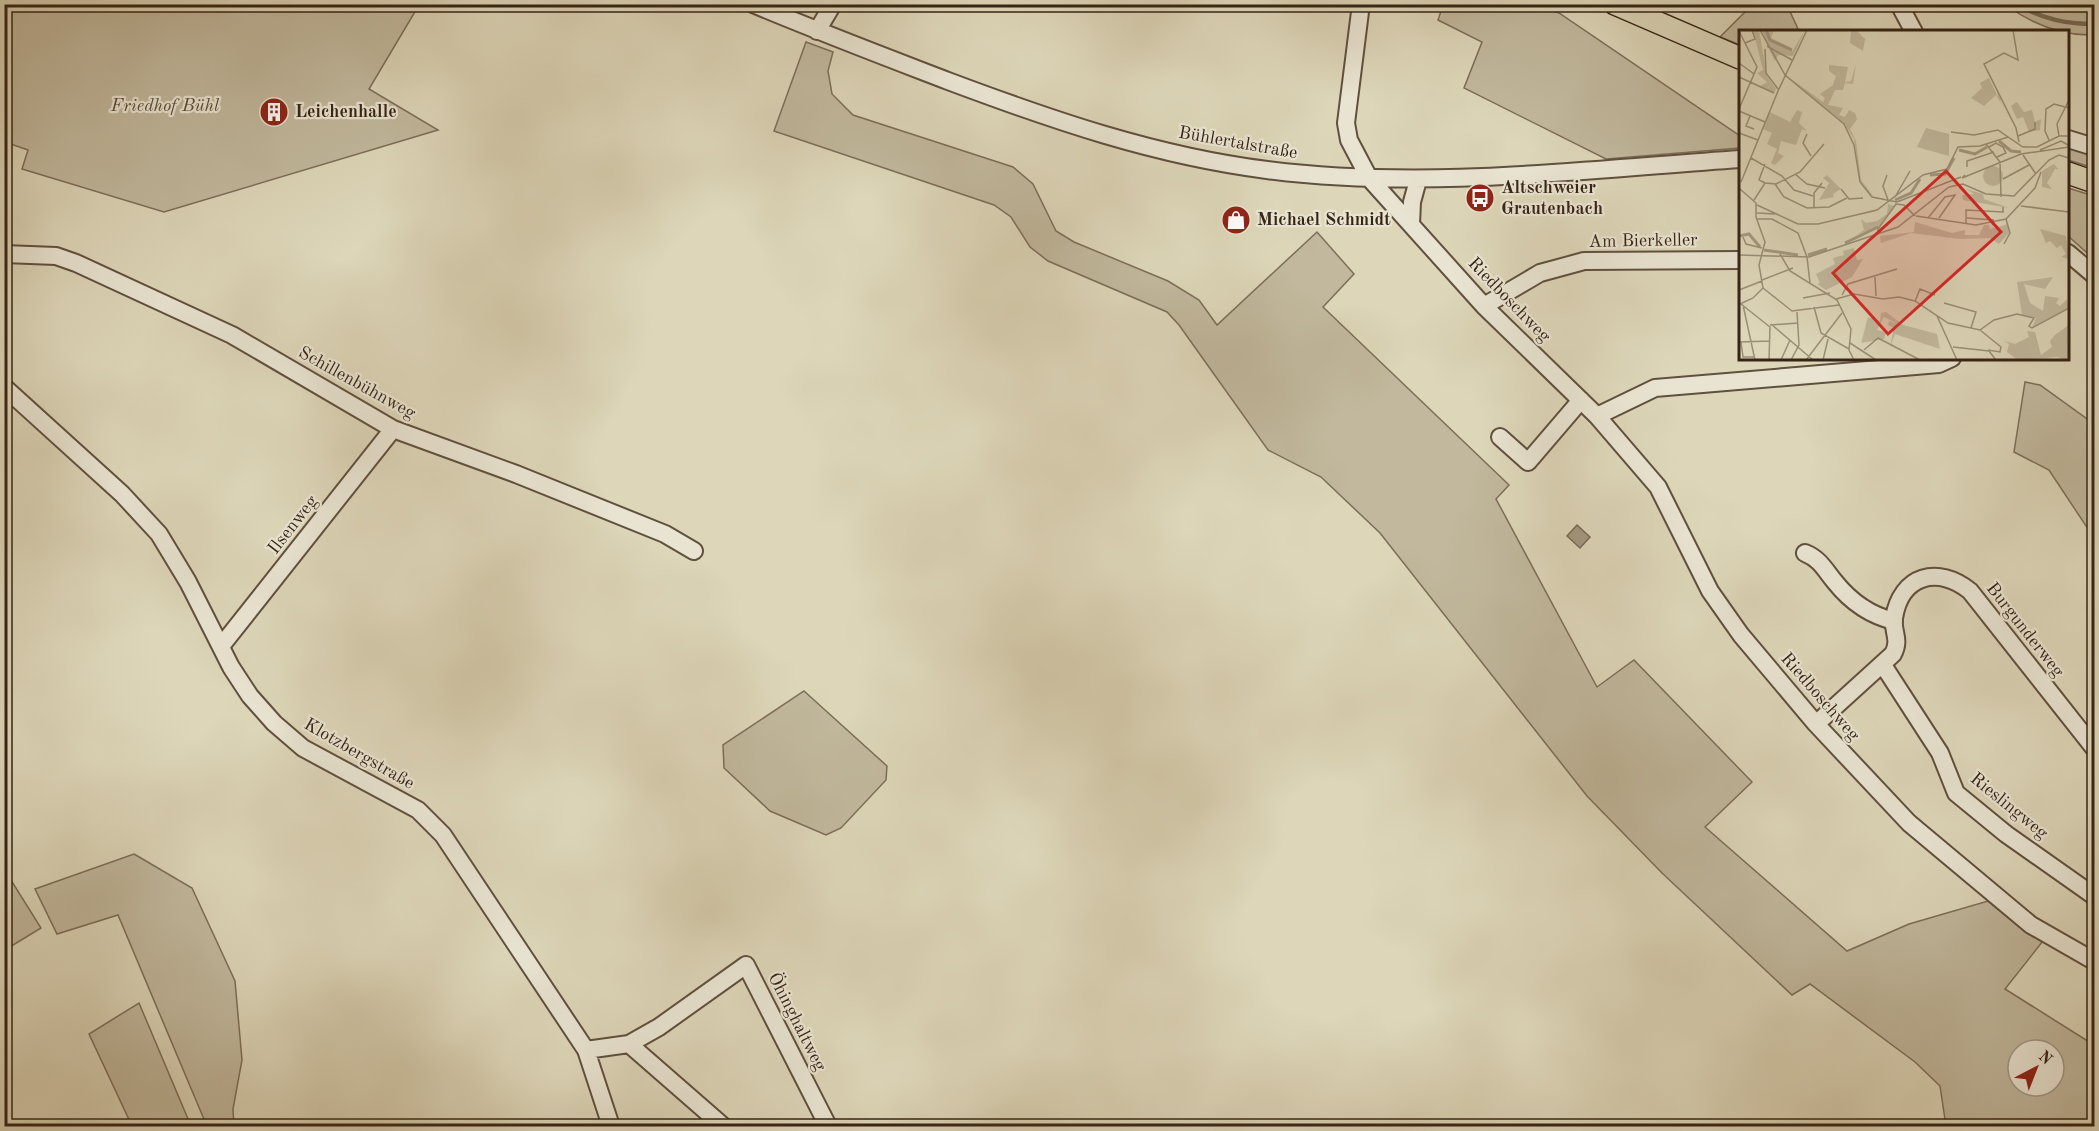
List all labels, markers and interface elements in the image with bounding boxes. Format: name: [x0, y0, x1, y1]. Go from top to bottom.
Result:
inset map: [1739, 30, 2069, 360]
building icon: Leichenhalle: [258, 96, 290, 128]
park label: Friedhof Bühl: [110, 97, 220, 115]
place label: Leichenhalle: [295, 103, 397, 121]
street label: Bühlertalstraße: [1177, 124, 1299, 162]
place label: Altschweier Grautenbach: [1501, 179, 1603, 218]
bus stop icon: Altschweier Grautenbach: [1464, 182, 1496, 214]
shop icon: Michael Schmidt: [1220, 204, 1252, 236]
place label: Michael Schmidt: [1257, 211, 1391, 229]
street label: Am Bierkeller: [1588, 231, 1698, 251]
street label: Riedboschweg: [1464, 254, 1554, 346]
street label: Schillenbühnweg: [295, 343, 419, 423]
street label: Ilsenweg: [265, 492, 321, 558]
street label: Burgunderweg: [1983, 579, 2068, 681]
street label: Riedboschweg: [1777, 650, 1863, 745]
street label: Klotzbergstraße: [301, 715, 417, 793]
street label: Rieslingweg: [1967, 769, 2051, 843]
street label: Öhinghaltweg: [765, 968, 833, 1074]
north arrow: [2006, 1038, 2066, 1098]
text: N: [2035, 1048, 2055, 1069]

